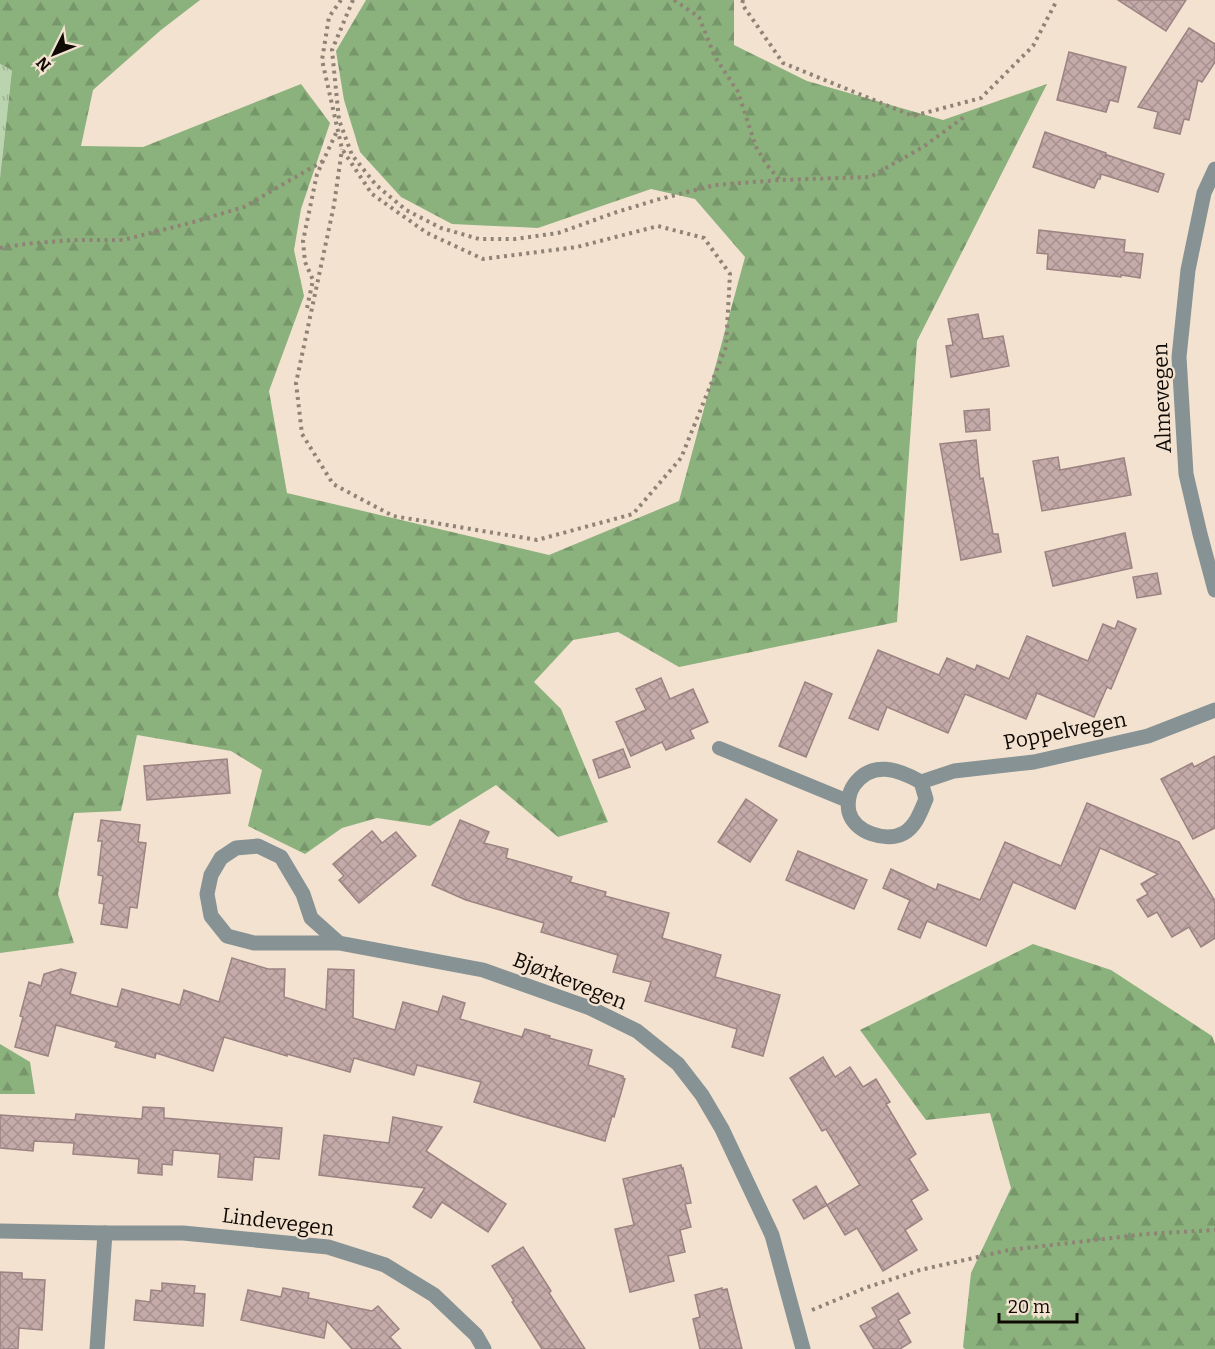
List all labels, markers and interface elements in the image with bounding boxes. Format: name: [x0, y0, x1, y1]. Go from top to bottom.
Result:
north arrow: [24, 24, 84, 84]
text: N: [32, 53, 55, 75]
street label: Almevegen: [1147, 342, 1177, 454]
street label: Poppelvegen: [1001, 706, 1129, 756]
street label: Bjørkevegen: [509, 946, 631, 1016]
street label: Lindevegen: [220, 1202, 336, 1242]
scale bar: [999, 1286, 1077, 1324]
text: 20 m: [1008, 1296, 1050, 1318]

